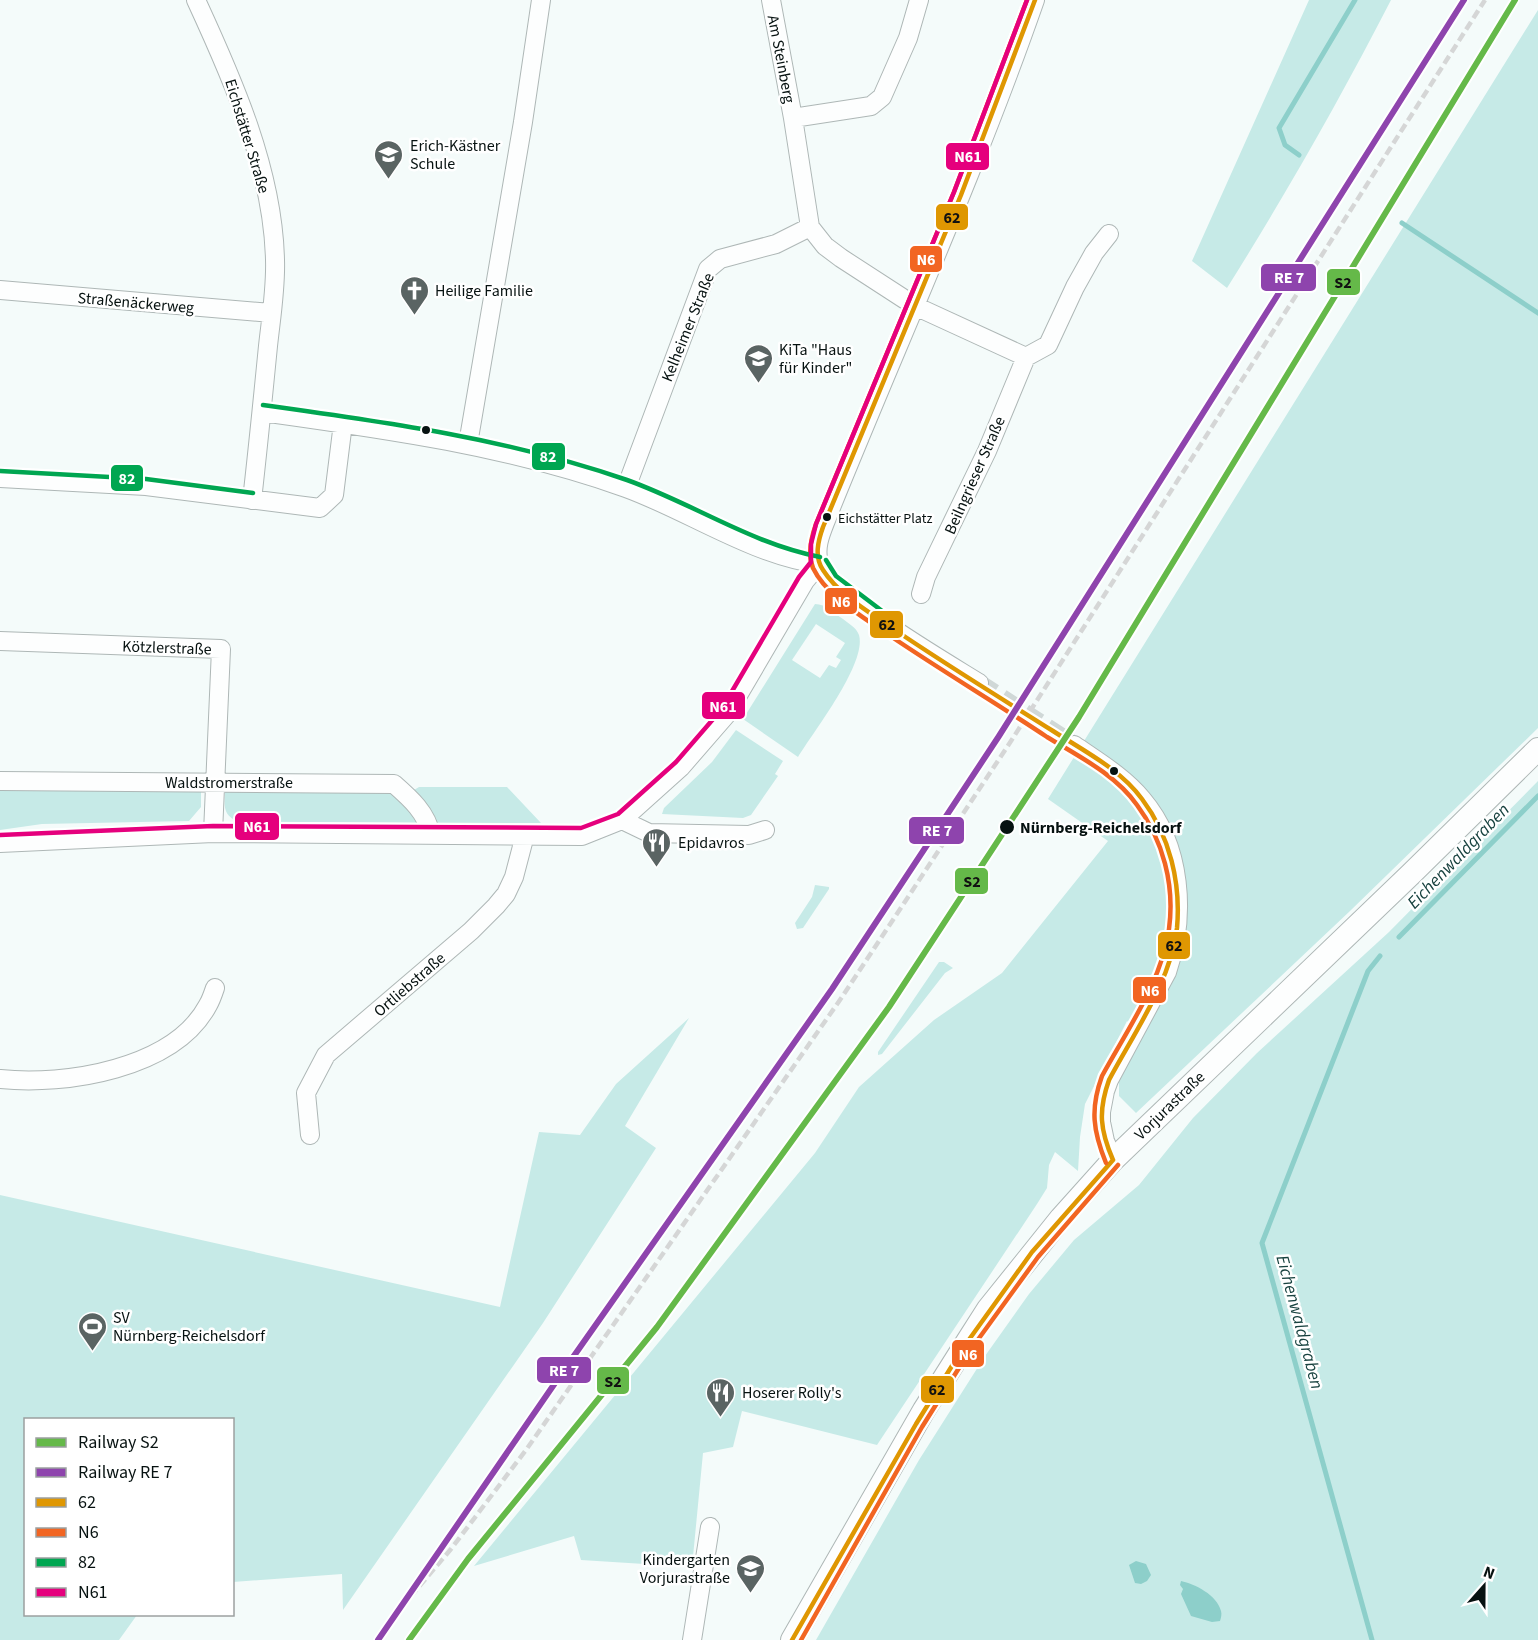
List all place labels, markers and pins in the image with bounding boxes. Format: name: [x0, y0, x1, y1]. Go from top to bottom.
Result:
place label: Erich-Kästner Schule: [410, 135, 501, 175]
school or university icon: Erich-Kästner Schule: [373, 138, 405, 180]
church icon: Heilige Familie: [398, 274, 430, 316]
place label: Heilige Familie: [435, 280, 533, 302]
place label: KiTa "Haus für Kinder": [779, 339, 852, 379]
school or university icon: KiTa "Haus für Kinder": [742, 342, 774, 384]
unlabelled marker: [420, 424, 432, 436]
place label: Eichstätter Platz: [838, 509, 932, 529]
marker: Eichstätter Platz: [821, 511, 833, 523]
unlabelled marker: [1108, 765, 1120, 777]
place label: Nürnberg-Reichelsdorf: [1020, 817, 1182, 839]
marker: Nürnberg-Reichelsdorf: [998, 818, 1016, 836]
restaurant icon: Epidavros: [641, 826, 673, 868]
place label: Epidavros: [678, 832, 745, 854]
place label: SV Nürnberg-Reichelsdorf: [113, 1307, 266, 1347]
sports icon: SV Nürnberg-Reichelsdorf: [76, 1310, 108, 1352]
restaurant icon: Hoserer Rolly's: [705, 1376, 737, 1418]
place label: Hoserer Rolly's: [742, 1382, 842, 1404]
place label: Kindergarten Vorjurastraße: [640, 1549, 730, 1589]
school or university icon: Kindergarten Vorjurastraße: [735, 1552, 767, 1594]

